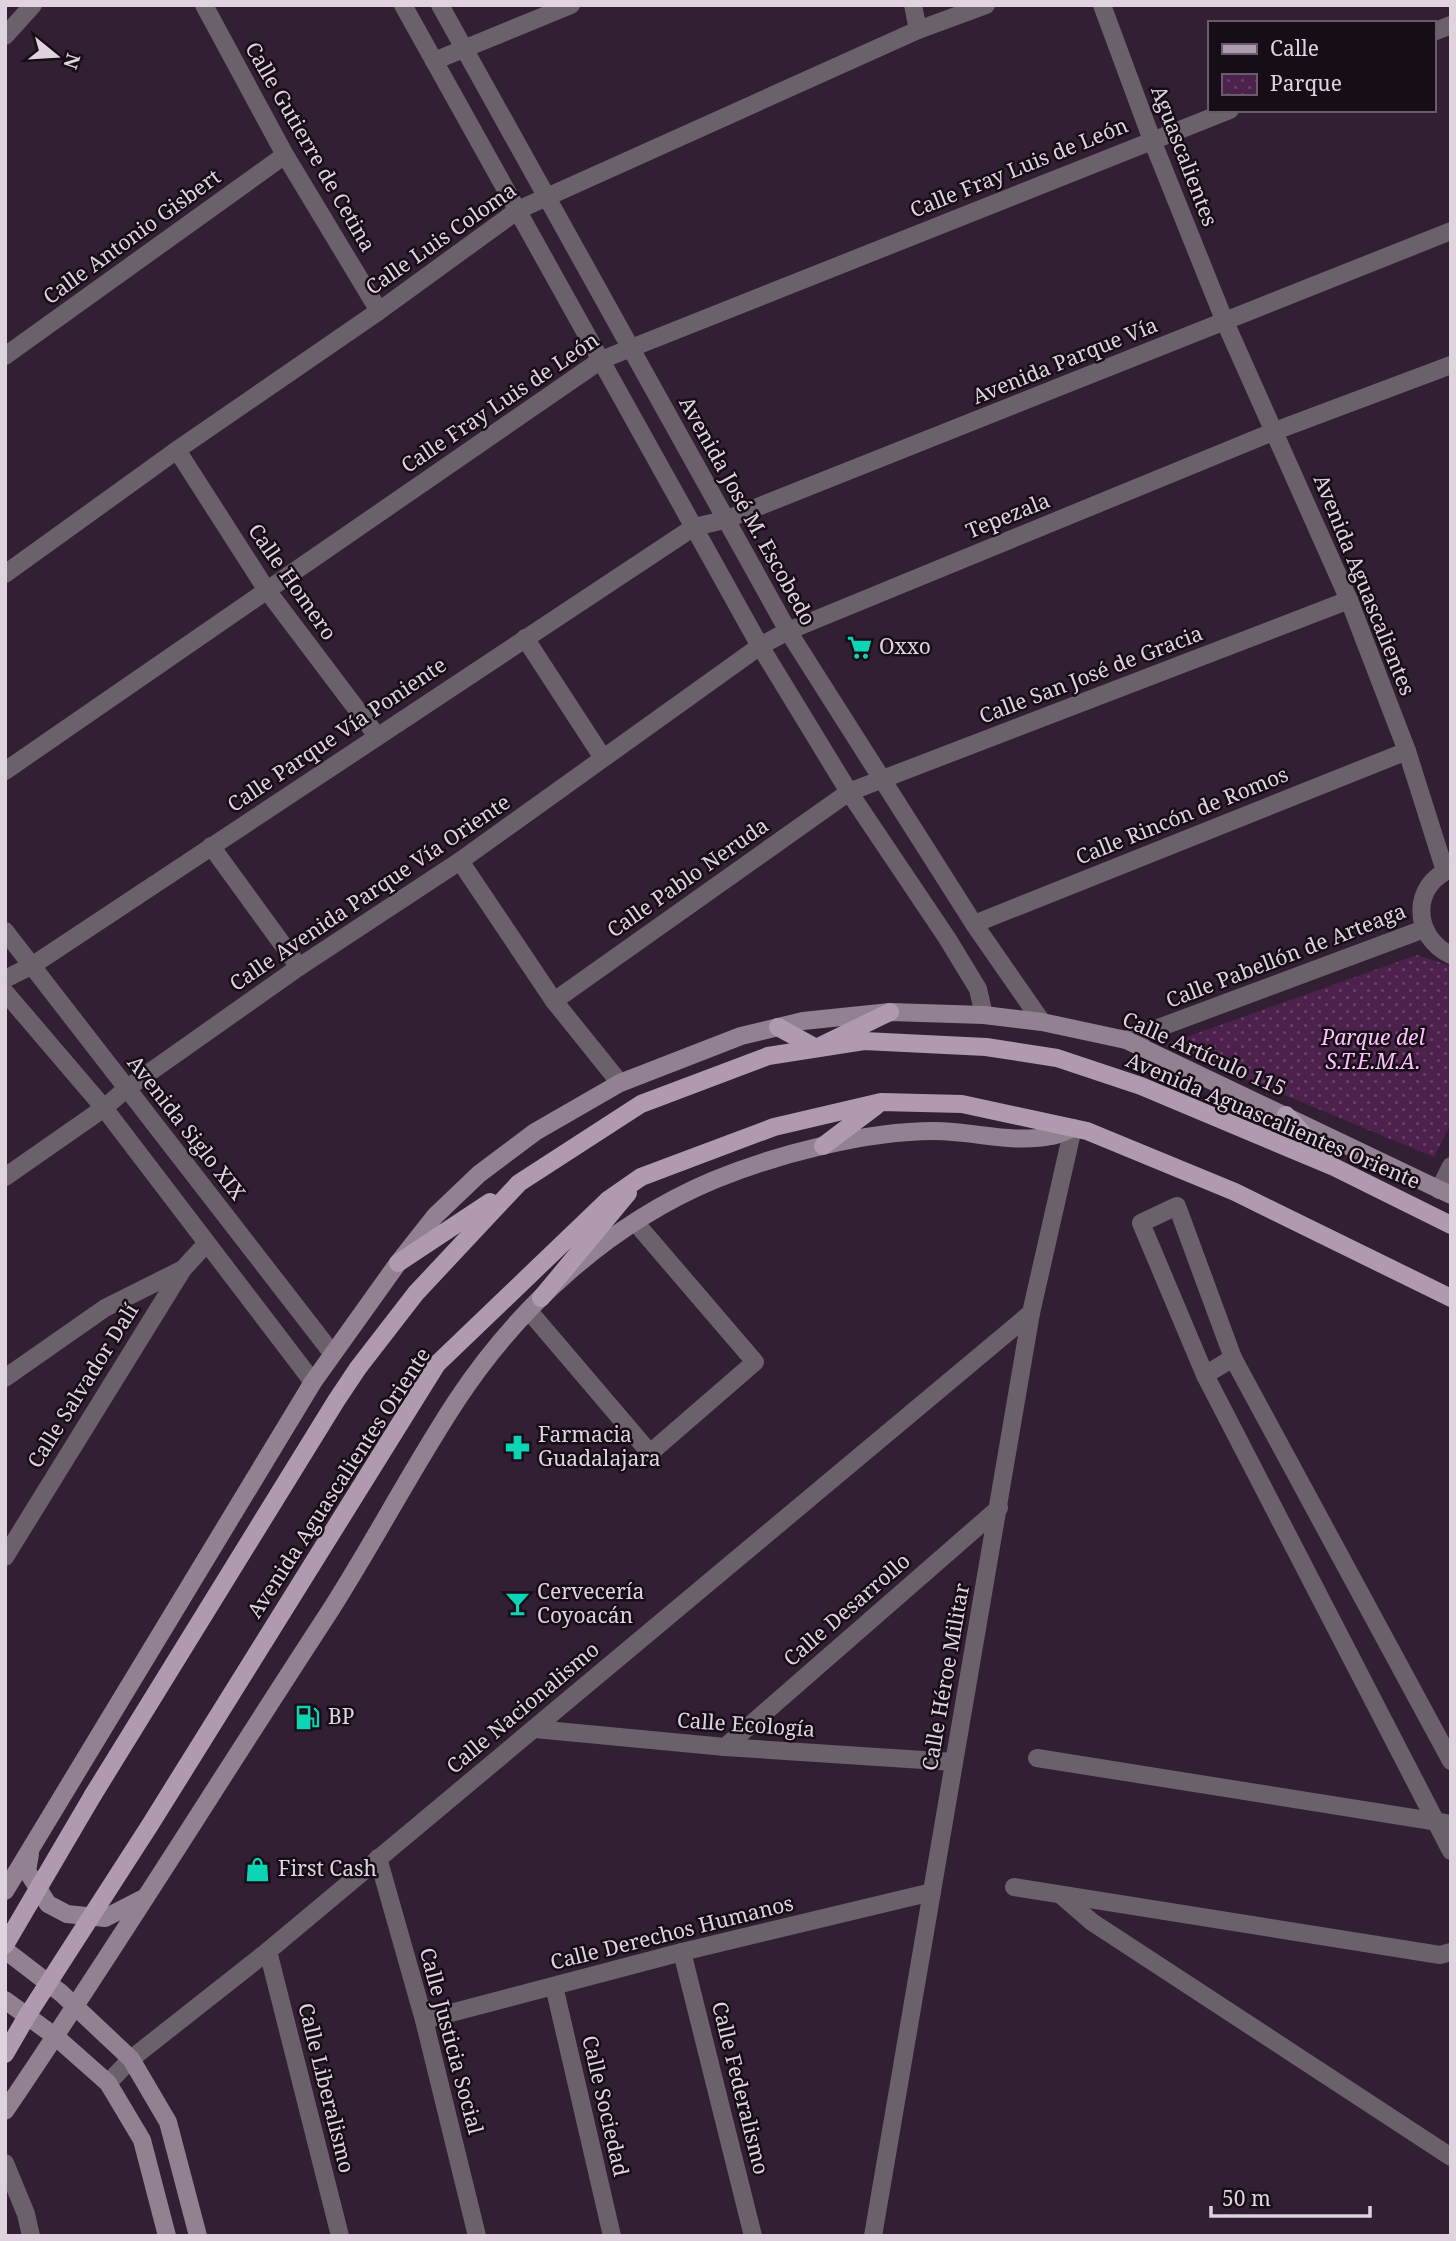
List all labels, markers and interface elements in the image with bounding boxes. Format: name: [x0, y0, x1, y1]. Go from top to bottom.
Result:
north arrow: [21, 21, 91, 91]
legend: [1208, 21, 1435, 112]
text: Calle: [1270, 34, 1319, 62]
street label: Calle Gutierre de Cetina: [239, 37, 382, 256]
text: N: [57, 50, 87, 72]
text: Parque: [1270, 69, 1342, 97]
street label: Aguascalientes: [1145, 81, 1225, 230]
street label: Calle Fray Luis de León: [906, 111, 1132, 224]
street label: Calle Antonio Gisbert: [37, 162, 226, 310]
street label: Calle Luis Coloma: [360, 176, 521, 301]
street label: Avenida Parque Vía: [968, 310, 1161, 410]
street label: Calle Fray Luis de León: [395, 326, 604, 479]
street label: Avenida José M. Escobedo: [673, 391, 823, 630]
street label: Avenida Aguascalientes: [1308, 470, 1422, 699]
street label: Tepezala: [962, 486, 1054, 545]
street label: Calle Homero: [242, 518, 343, 645]
street label: Calle San José de Gracia: [975, 618, 1206, 730]
place label: Oxxo: [879, 632, 931, 660]
supermarket icon: Oxxo: [845, 633, 873, 661]
street label: Calle Parque Vía Poniente: [221, 650, 451, 818]
street label: Calle Rincón de Romos: [1071, 760, 1292, 871]
street label: Calle Avenida Parque Vía Oriente: [224, 787, 515, 997]
street label: Calle Pablo Neruda: [601, 811, 774, 943]
street label: Calle Pabellón de Arteaga: [1162, 896, 1410, 1014]
street label: Calle Artículo 115: [1118, 1004, 1291, 1102]
park label: Parque del S.T.E.M.A.: [1320, 1023, 1425, 1075]
street label: Avenida Aguascalientes Oriente: [1122, 1045, 1425, 1195]
street label: Avenida Siglo XIX: [121, 1049, 252, 1206]
street label: Calle Salvador Dalí: [20, 1298, 144, 1473]
street label: Avenida Aguascalientes Oriente: [240, 1342, 436, 1623]
place label: Farmacia Guadalajara: [538, 1420, 661, 1472]
pharmacy icon: Farmacia Guadalajara: [504, 1433, 532, 1461]
street label: Calle Desarrollo: [777, 1546, 916, 1672]
place label: Cervecería Coyoacán: [537, 1577, 644, 1629]
street label: Calle Héroe Militar: [915, 1581, 975, 1773]
bar icon: Cervecería Coyoacán: [503, 1590, 531, 1618]
street label: Calle Nacionalismo: [440, 1635, 605, 1780]
place label: BP: [328, 1702, 354, 1730]
fuel station icon: BP: [294, 1703, 322, 1731]
street label: Calle Ecología: [676, 1705, 816, 1743]
place label: First Cash: [278, 1854, 377, 1882]
shop icon: First Cash: [244, 1855, 272, 1883]
street label: Calle Derechos Humanos: [547, 1888, 796, 1976]
street label: Calle Justicia Social: [414, 1944, 490, 2138]
street label: Calle Federalismo: [706, 1998, 776, 2177]
street label: Calle Liberalismo: [292, 2000, 362, 2176]
street label: Calle Sociedad: [576, 2033, 636, 2179]
scale bar: [1211, 2174, 1370, 2218]
text: 50 m: [1222, 2184, 1271, 2212]

